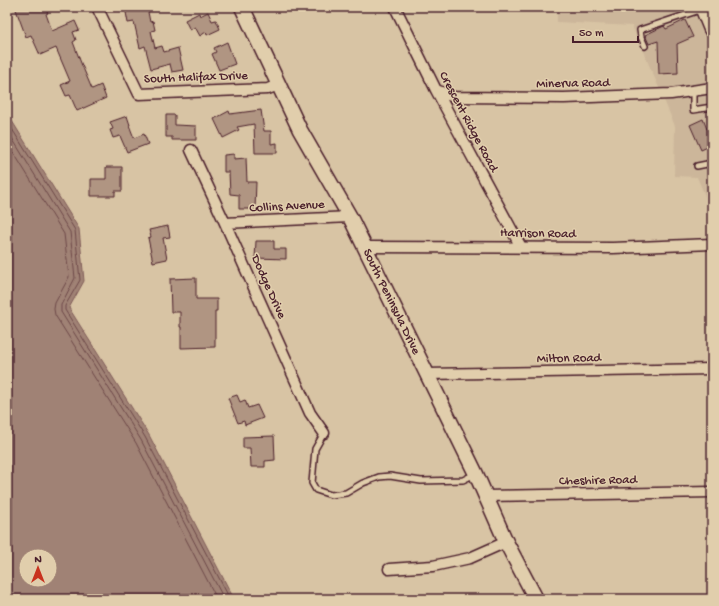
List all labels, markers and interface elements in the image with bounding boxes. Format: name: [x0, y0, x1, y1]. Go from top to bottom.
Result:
scale bar: [573, 18, 638, 44]
text: 50 m: [579, 27, 604, 41]
street label: South Halifax Drive: [144, 69, 249, 87]
street label: Crescent Ridge Road: [435, 69, 501, 176]
street label: Minerva Road: [536, 76, 611, 92]
street label: Collins Avenue: [249, 198, 325, 216]
street label: Harrison Road: [500, 226, 577, 242]
street label: South Peninsula Drive: [359, 247, 423, 358]
street label: Dodge Drive: [247, 252, 289, 322]
street label: Milton Road: [537, 351, 603, 367]
street label: Cheshire Road: [559, 473, 639, 489]
north arrow: [18, 548, 58, 588]
text: N: [34, 554, 42, 566]

